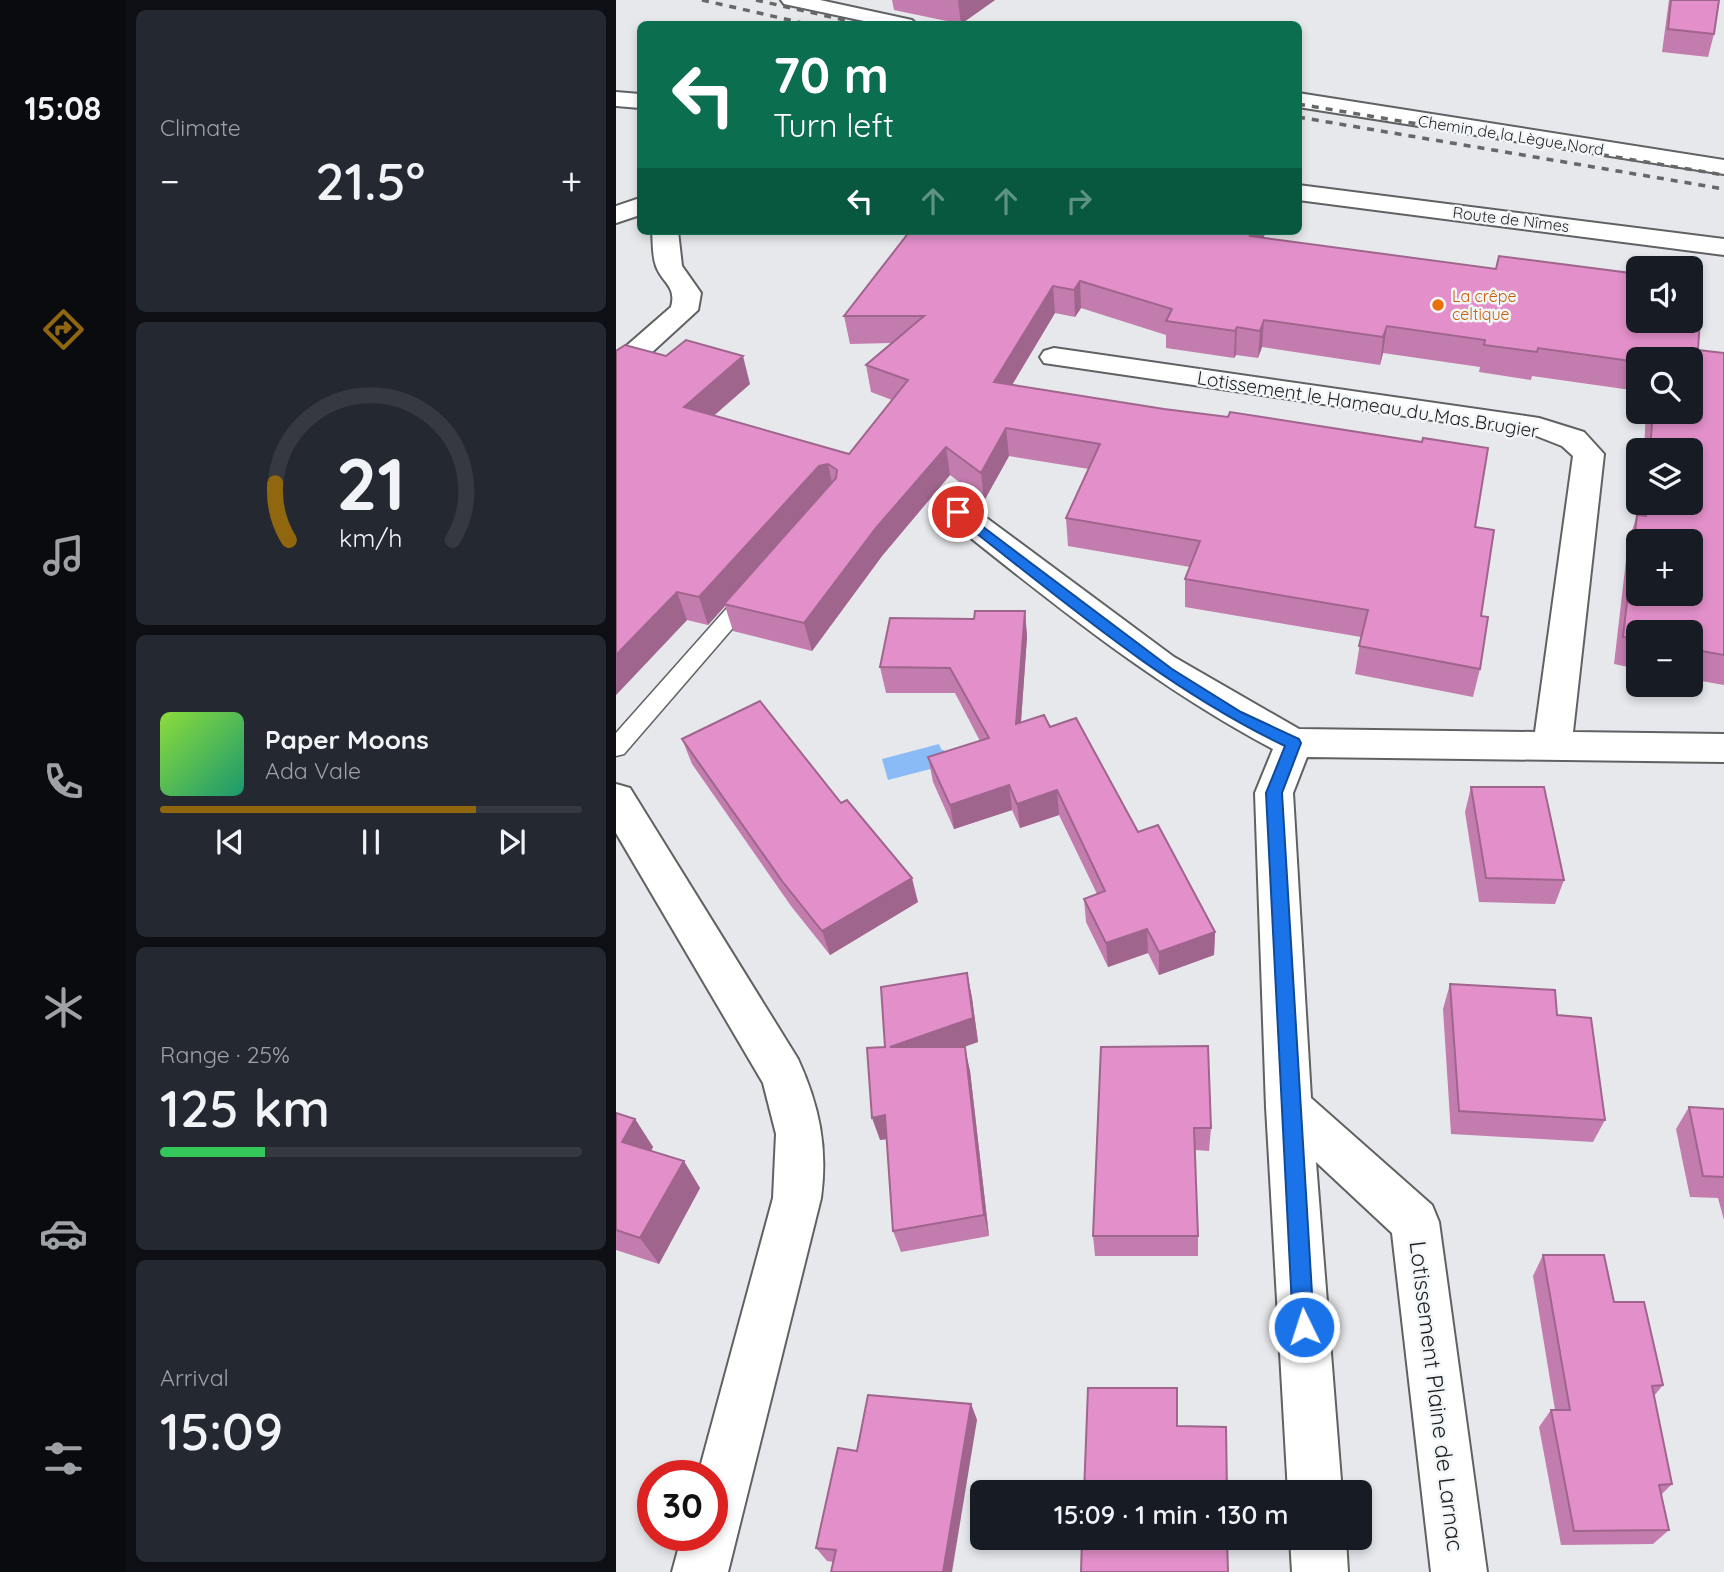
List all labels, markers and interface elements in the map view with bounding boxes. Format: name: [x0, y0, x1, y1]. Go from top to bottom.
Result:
text: 70 m: [773, 44, 889, 105]
icon: left: [658, 49, 749, 140]
text: 15:08: [25, 88, 101, 128]
text: Turn left: [773, 105, 894, 145]
street label: Chemin de la Lègue Nord: [1417, 110, 1605, 160]
text: Climate: [160, 113, 241, 142]
text: 21.5°: [315, 148, 425, 213]
text: −: [160, 157, 180, 205]
text: +: [561, 157, 582, 205]
icon: left: [841, 182, 879, 220]
icon: ahead: [914, 182, 952, 220]
icon: ahead: [987, 182, 1025, 220]
icon: right: [1060, 182, 1098, 220]
street label: Route de Nîmes: [1451, 202, 1571, 236]
map controls: [1626, 256, 1703, 697]
button: sound: [1626, 256, 1703, 333]
place label: La crêpe celtique: [1452, 286, 1516, 324]
marker: La crêpe celtique: [1430, 297, 1446, 313]
icon: directions: [39, 305, 88, 354]
button: search: [1626, 347, 1703, 424]
street label: Lotissement le Hameau du Mas Brugier: [1195, 365, 1541, 443]
text: 21: [336, 437, 406, 528]
button: layers: [1626, 438, 1703, 515]
pin: [928, 482, 988, 542]
icon: arrive: [939, 493, 977, 531]
text: km/h: [339, 521, 403, 552]
button: +: [1626, 529, 1703, 606]
icon: music: [39, 531, 88, 580]
button: −: [1626, 620, 1703, 697]
text: Paper Moons: [265, 723, 429, 756]
text: Ada Vale: [265, 756, 361, 785]
icon: phone: [39, 757, 88, 806]
icon: previous: [211, 823, 249, 861]
icon: pause: [352, 823, 390, 861]
icon: next: [493, 823, 531, 861]
icon: climate: [39, 983, 88, 1032]
text: Range · 25%: [160, 1040, 290, 1069]
text: 125 km: [160, 1075, 330, 1140]
icon: car: [39, 1209, 88, 1258]
street label: Lotissement Plaine de Larnac: [1404, 1239, 1470, 1553]
position arrow: [1267, 1290, 1341, 1364]
text: Arrival: [160, 1363, 229, 1392]
text: 15:09: [160, 1398, 283, 1463]
icon: filters: [39, 1434, 88, 1483]
speed limit sign: 30: [637, 1460, 728, 1551]
text: 15:09 · 1 min · 130 m: [1054, 1498, 1288, 1531]

